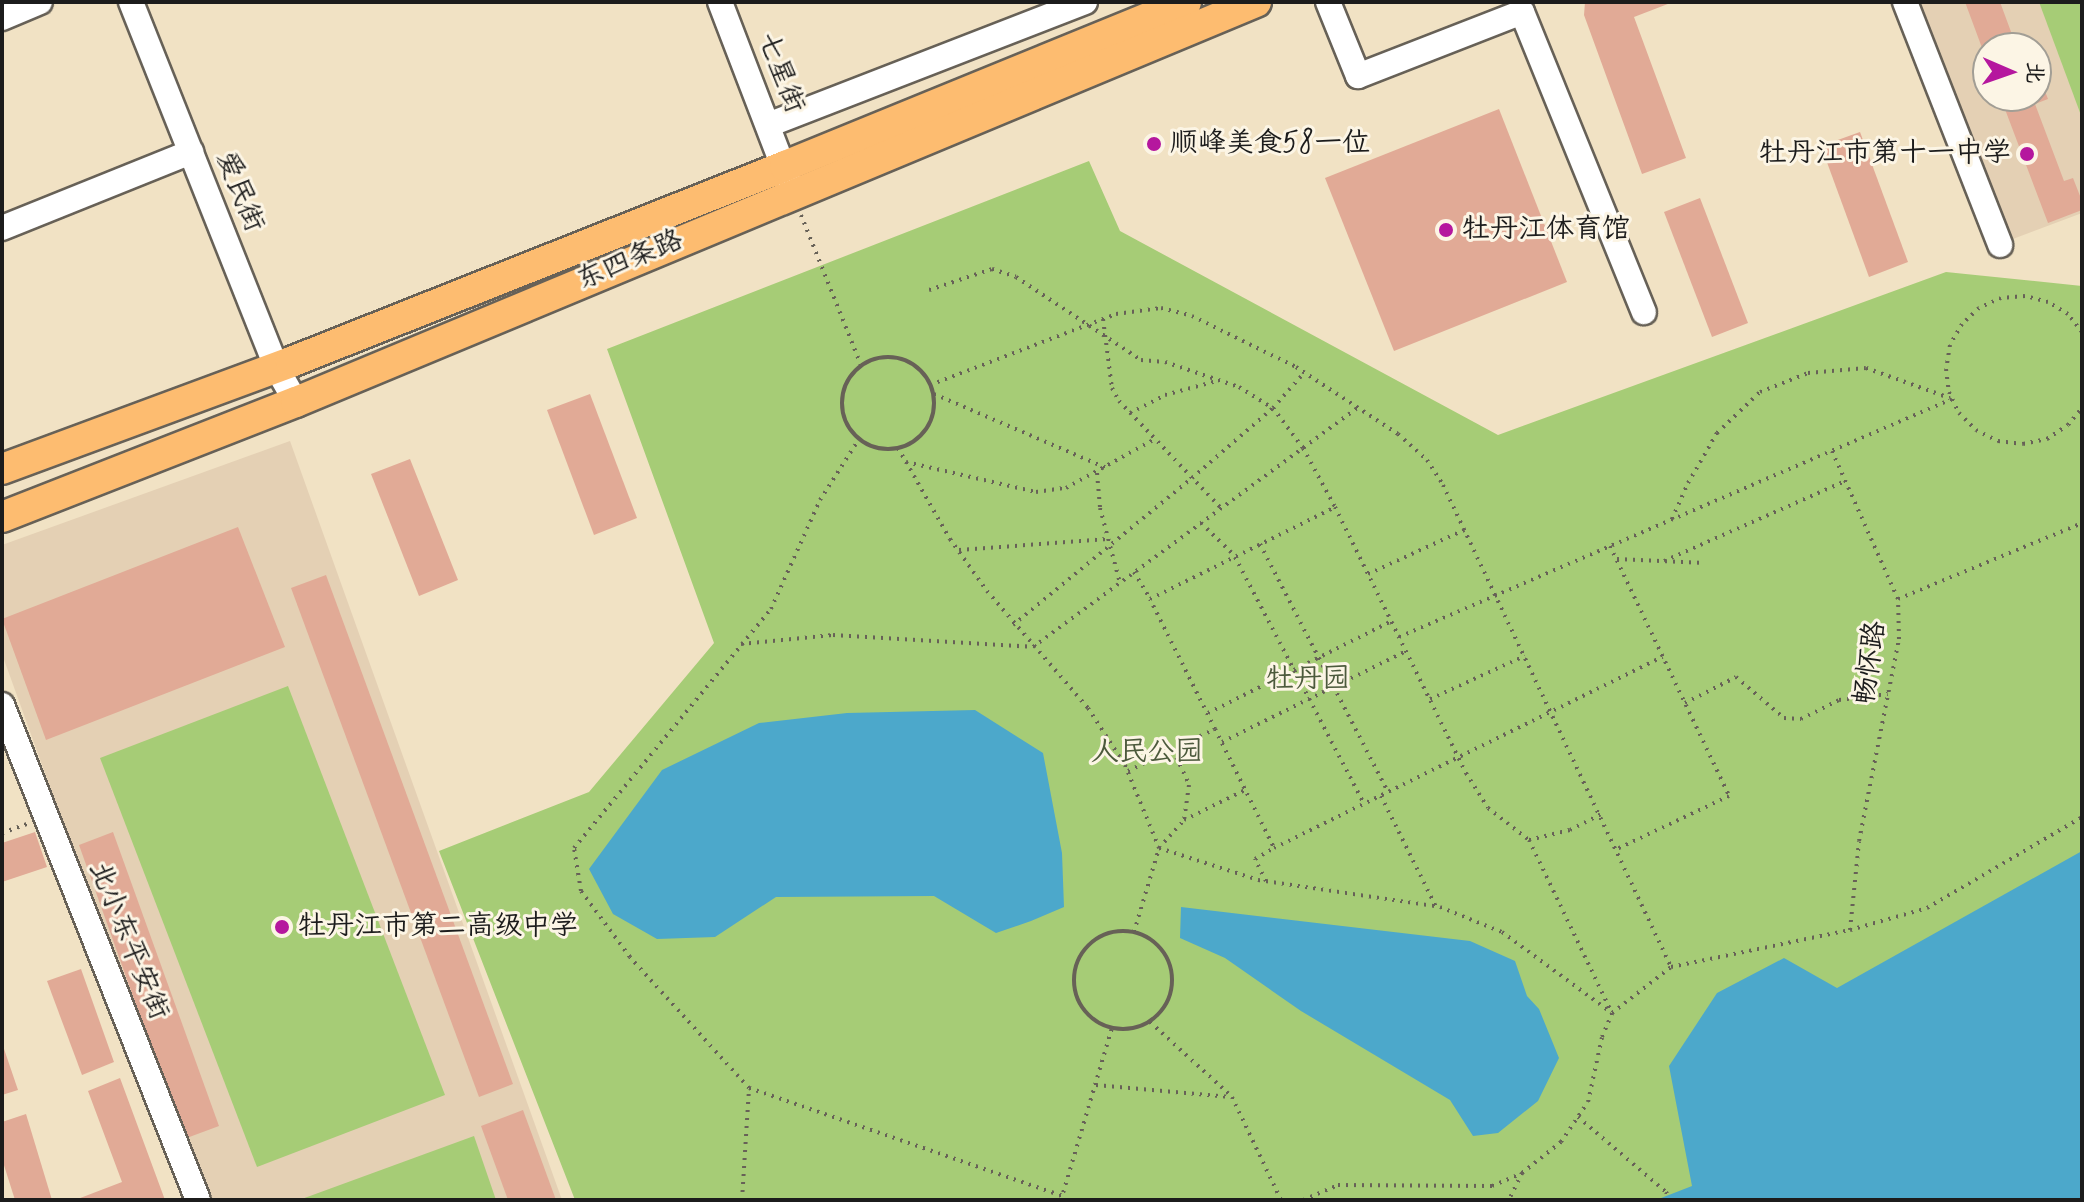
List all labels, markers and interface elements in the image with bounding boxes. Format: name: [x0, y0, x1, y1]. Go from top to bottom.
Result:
street label: 七星街: [749, 28, 811, 118]
north arrow: [1972, 32, 2052, 112]
text: 北: [2020, 61, 2048, 84]
place label: 顺峰美食58一位: [1170, 127, 1370, 161]
marker: 顺峰美食58一位: [1145, 135, 1163, 153]
place label: 牡丹江市第十一中学: [1759, 137, 2011, 171]
marker: 牡丹江市第十一中学: [2018, 145, 2036, 163]
street label: 爱民街: [208, 147, 270, 237]
place label: 牡丹江体育馆: [1462, 213, 1630, 247]
marker: 牡丹江体育馆: [1437, 221, 1455, 239]
street label: 东四条路: [572, 224, 688, 298]
street label: 畅怀路: [1849, 619, 1893, 707]
park label: 牡丹园: [1266, 663, 1350, 697]
park label: 人民公园: [1091, 736, 1203, 770]
street label: 北小东平安街: [81, 857, 175, 1025]
place label: 牡丹江市第二高级中学: [298, 910, 578, 944]
marker: 牡丹江市第二高级中学: [273, 918, 291, 936]

